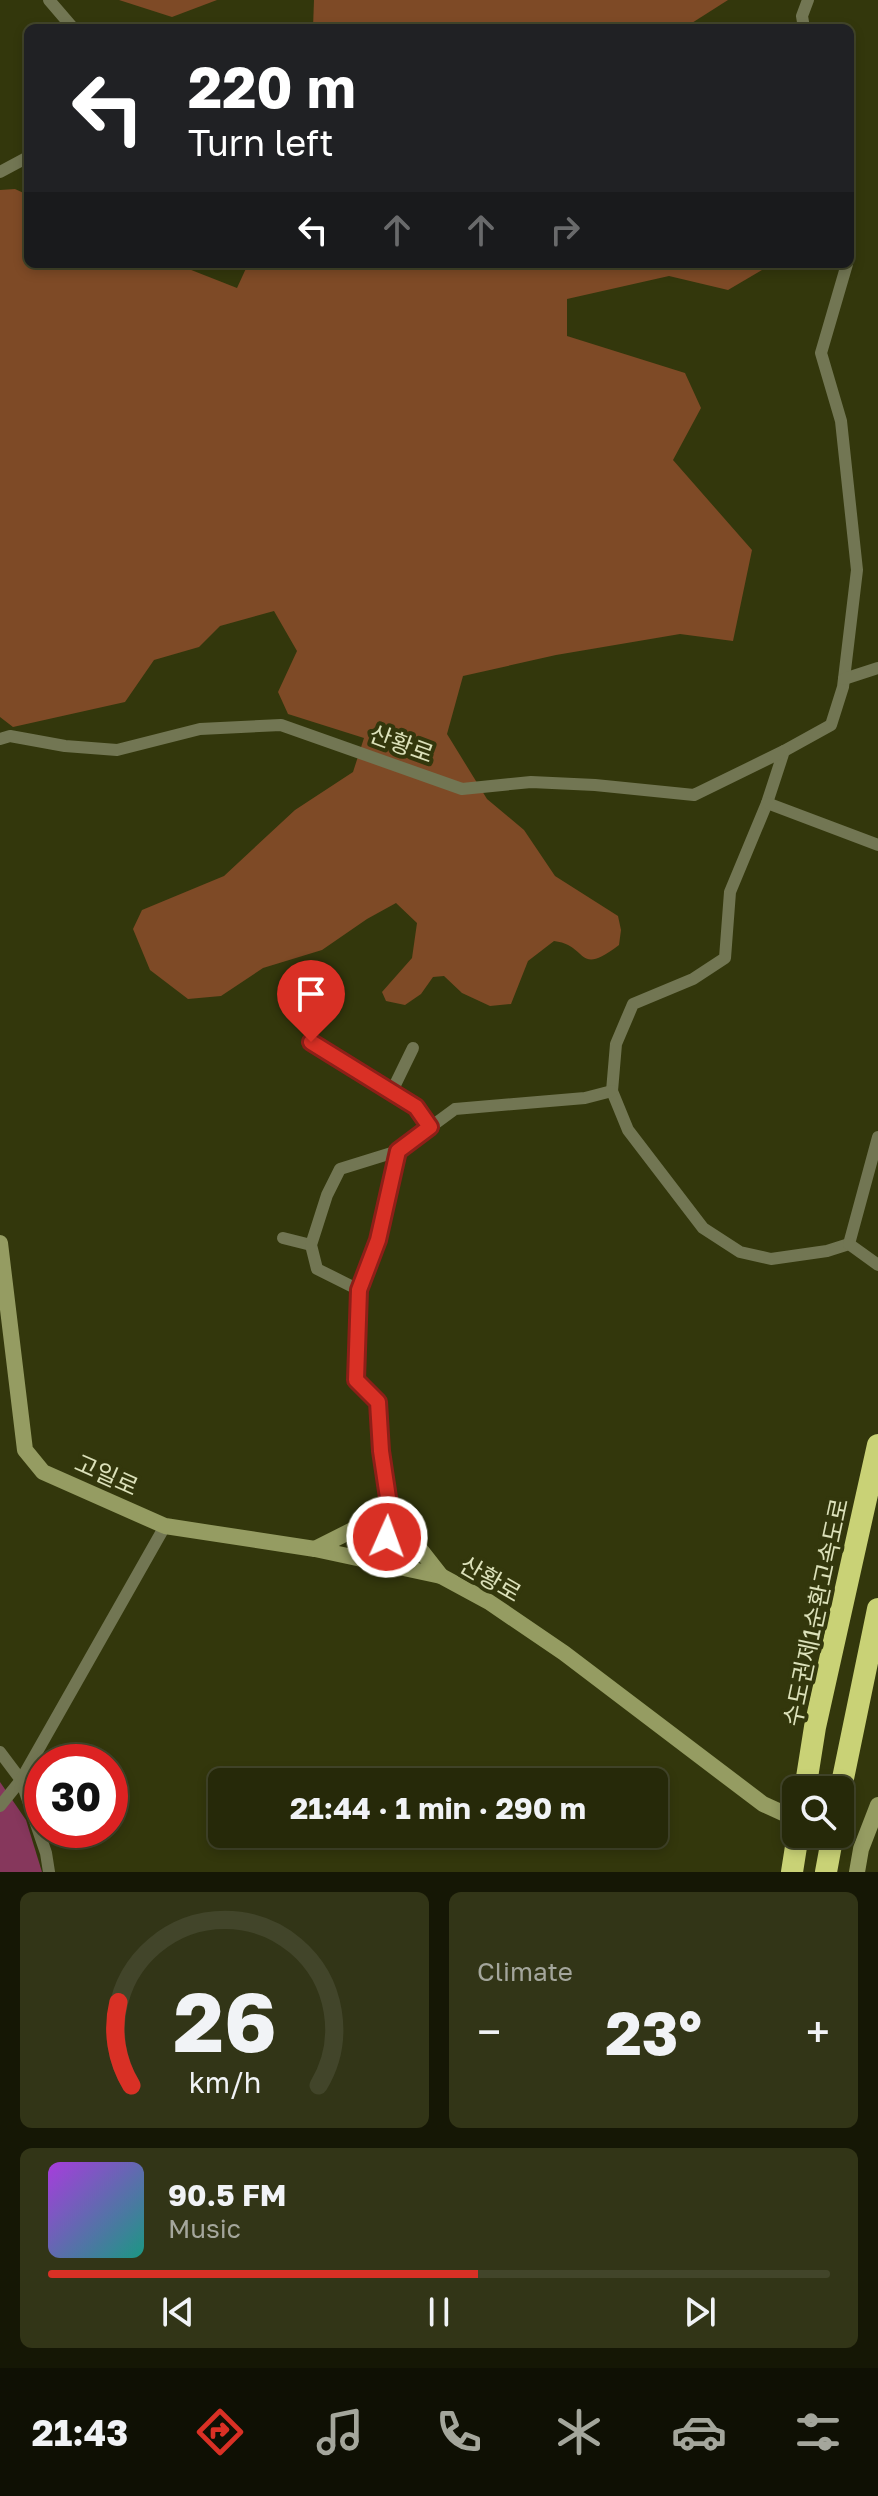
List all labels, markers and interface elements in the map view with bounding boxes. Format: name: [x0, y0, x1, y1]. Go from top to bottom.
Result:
text: 220 m: [188, 53, 356, 120]
icon: left: [56, 56, 160, 160]
text: Turn left: [188, 121, 334, 164]
icon: left: [291, 208, 335, 252]
icon: ahead: [375, 208, 419, 252]
icon: ahead: [459, 208, 503, 252]
icon: right: [543, 208, 587, 252]
street label: 산황로: [366, 718, 438, 768]
pin: [277, 960, 345, 1042]
icon: arrive: [289, 972, 333, 1016]
street label: 고일로: [71, 1447, 143, 1501]
position arrow: [345, 1495, 429, 1579]
street label: 수도권제1순환고속도로: [777, 1495, 853, 1729]
street label: 산황로: [455, 1549, 527, 1607]
speed limit sign: 30: [24, 1744, 128, 1848]
map controls: [782, 1776, 854, 1848]
button: search: [782, 1776, 854, 1848]
text: 21:44 · 1 min · 290 m: [290, 1790, 586, 1826]
text: Climate: [477, 1956, 573, 1987]
text: 26: [173, 1970, 276, 2070]
text: 23°: [605, 1996, 702, 2068]
text: −: [477, 2005, 501, 2058]
text: +: [806, 2005, 830, 2058]
text: km/h: [188, 2065, 261, 2099]
text: 90.5 FM: [168, 2177, 287, 2213]
text: Music: [168, 2213, 241, 2244]
icon: previous: [156, 2290, 200, 2334]
icon: pause: [417, 2290, 461, 2334]
icon: next: [678, 2290, 722, 2334]
icon: directions: [192, 2404, 248, 2460]
icon: music: [312, 2404, 368, 2460]
icon: phone: [431, 2404, 487, 2460]
icon: climate: [551, 2404, 607, 2460]
icon: car: [671, 2404, 727, 2460]
icon: filters: [790, 2404, 846, 2460]
text: 21:43: [32, 2411, 128, 2454]

